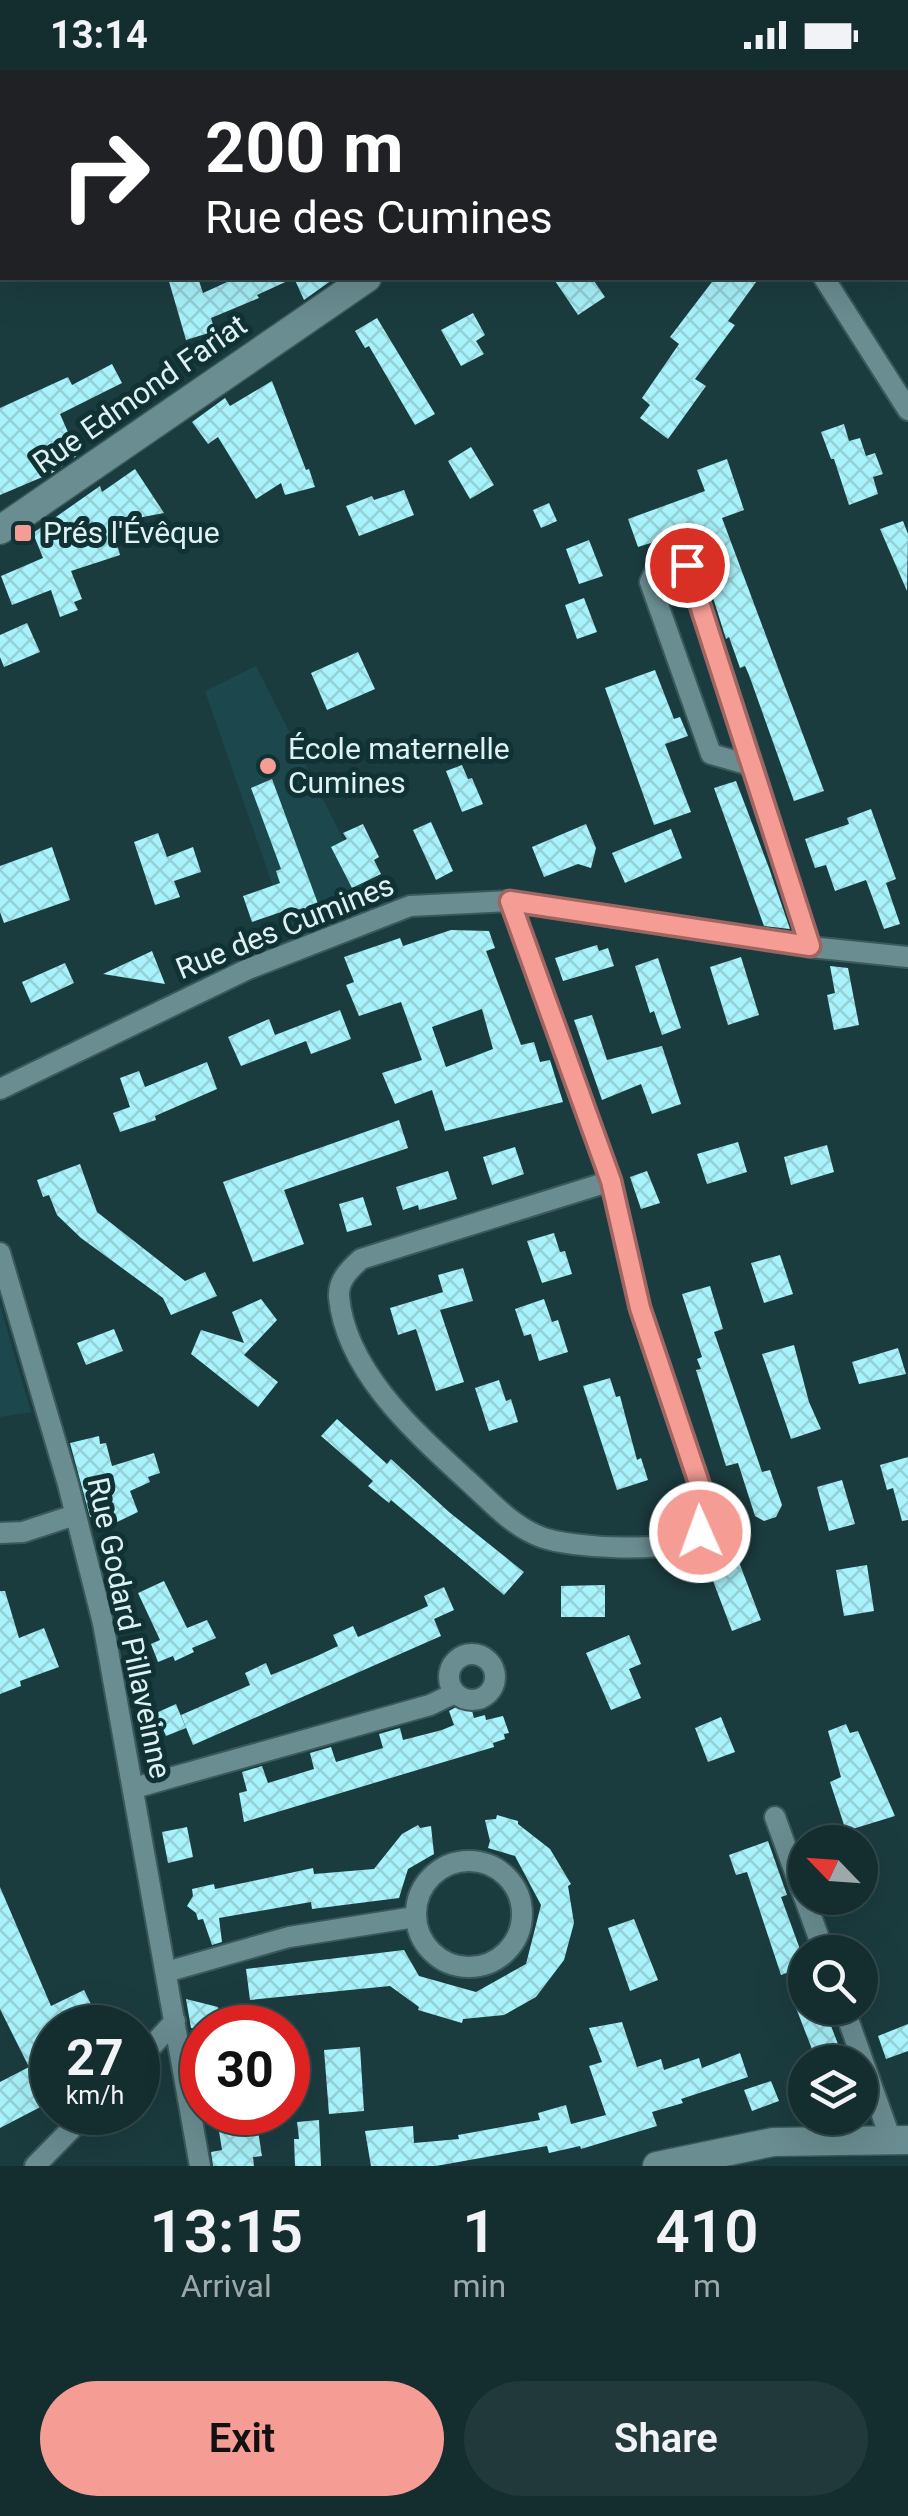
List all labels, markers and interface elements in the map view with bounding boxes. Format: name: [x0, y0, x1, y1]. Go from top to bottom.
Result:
text: 13:14: [50, 13, 148, 57]
text: 200 m: [205, 107, 404, 189]
icon: right: [40, 110, 170, 240]
text: Rue des Cumines: [205, 191, 553, 244]
street label: Rue Edmond Fariat: [26, 307, 253, 480]
place label: Prés l'Évêque: [43, 515, 220, 550]
marker: Prés l'Évêque: [12, 522, 34, 544]
pin: [645, 523, 730, 608]
icon: arrive: [660, 538, 715, 593]
place label: École maternelle Cumines: [288, 731, 510, 800]
marker: École maternelle Cumines: [257, 755, 279, 777]
street label: Rue des Cumines: [171, 867, 399, 986]
street label: Rue Godard Pillaveinne: [80, 1474, 179, 1782]
position arrow: [648, 1480, 752, 1584]
north arrow: [788, 1825, 878, 1915]
map controls: [788, 1825, 878, 2135]
button: search: [788, 1935, 878, 2025]
speed limit sign: 30: [180, 2005, 310, 2135]
text: 27: [66, 2029, 124, 2087]
button: layers: [788, 2045, 878, 2135]
text: km/h: [66, 2081, 124, 2110]
text: 13:15: [150, 2196, 303, 2267]
text: 1: [462, 2196, 496, 2267]
text: 410: [656, 2196, 758, 2267]
text: Arrival: [181, 2267, 272, 2305]
text: min: [453, 2267, 506, 2305]
text: m: [693, 2267, 721, 2305]
button: Exit: [40, 2381, 444, 2496]
button: Share: [464, 2381, 868, 2496]

